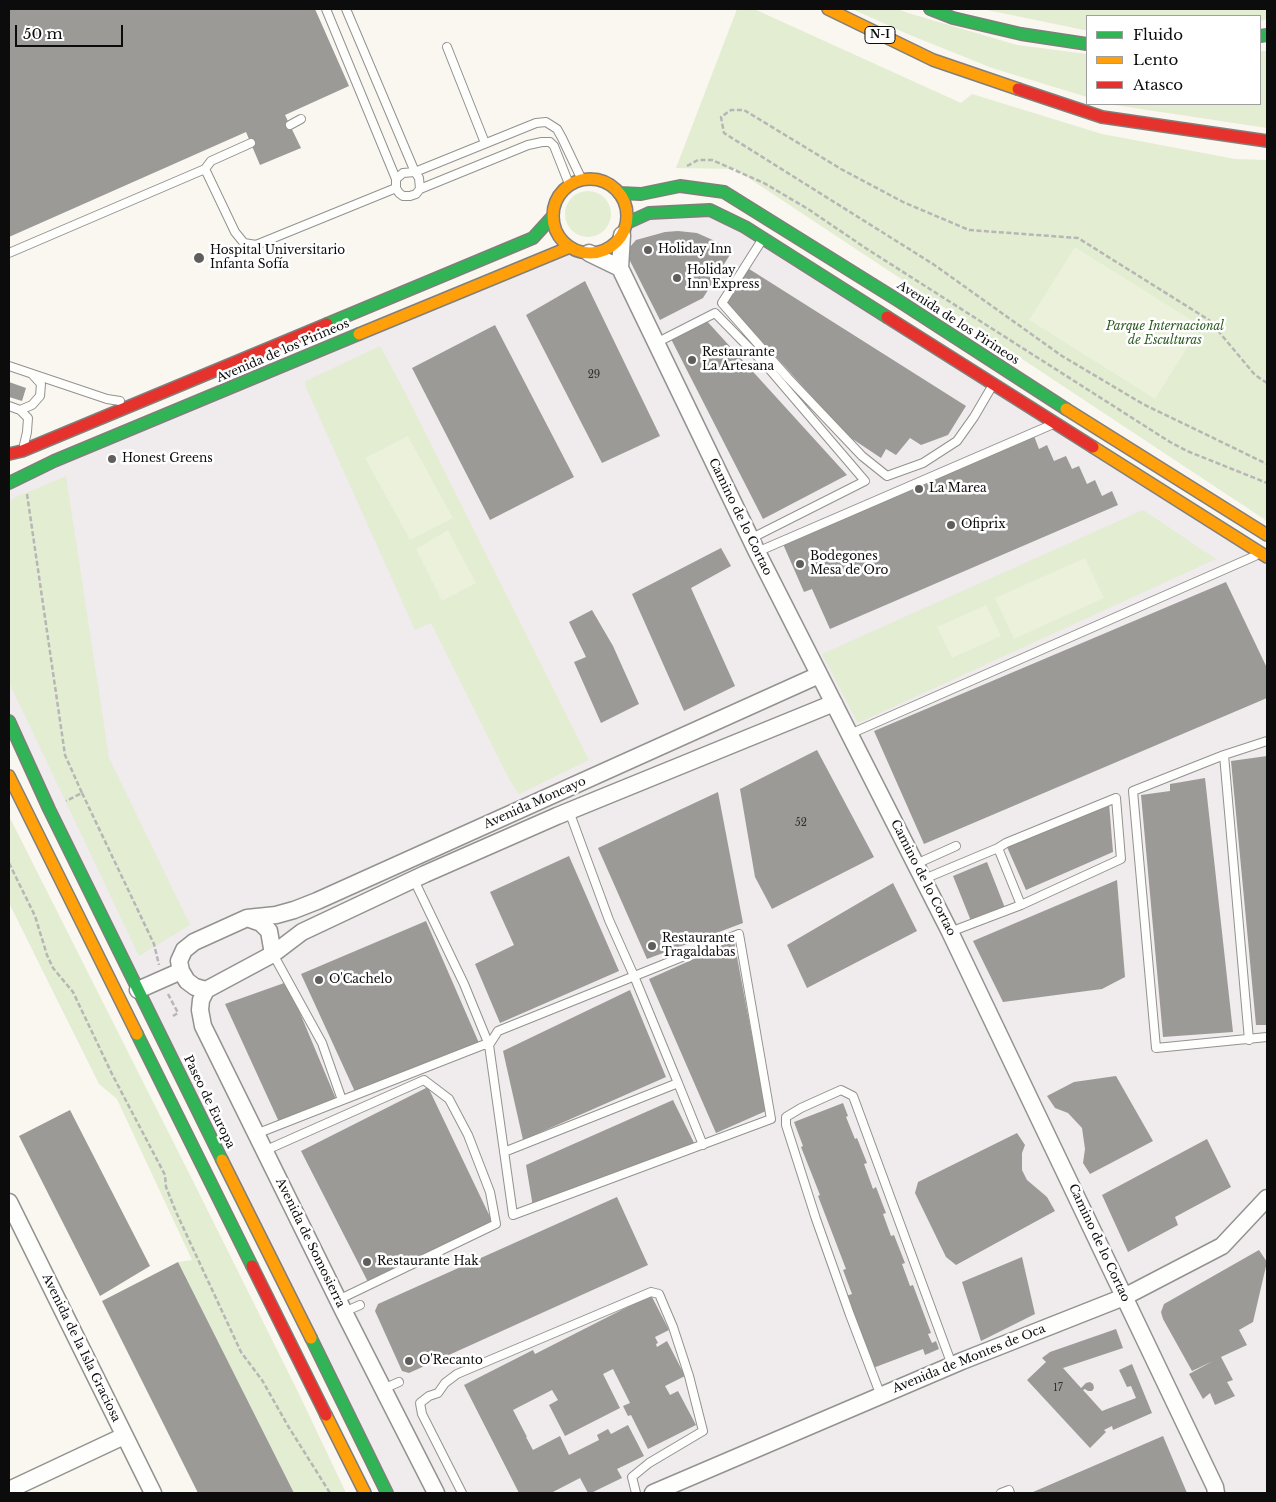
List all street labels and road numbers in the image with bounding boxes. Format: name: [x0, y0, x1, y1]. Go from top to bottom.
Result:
road number: N-I: [865, 26, 895, 44]
street label: Avenida de los Pirineos: [894, 278, 1022, 368]
street label: Avenida de los Pirineos: [215, 316, 351, 386]
street label: Camino de lo Cortao: [705, 456, 775, 578]
street label: Avenida Moncayo: [482, 774, 588, 832]
street label: Camino de lo Cortao: [887, 817, 959, 939]
street label: Paseo de Europa: [180, 1053, 238, 1151]
street label: Avenida de Somosierra: [272, 1176, 348, 1310]
street label: Camino de lo Cortao: [1065, 1182, 1133, 1304]
street label: Avenida de la Isla Graciosa: [39, 1272, 123, 1424]
street label: Avenida de Montes de Oca: [891, 1322, 1047, 1396]

